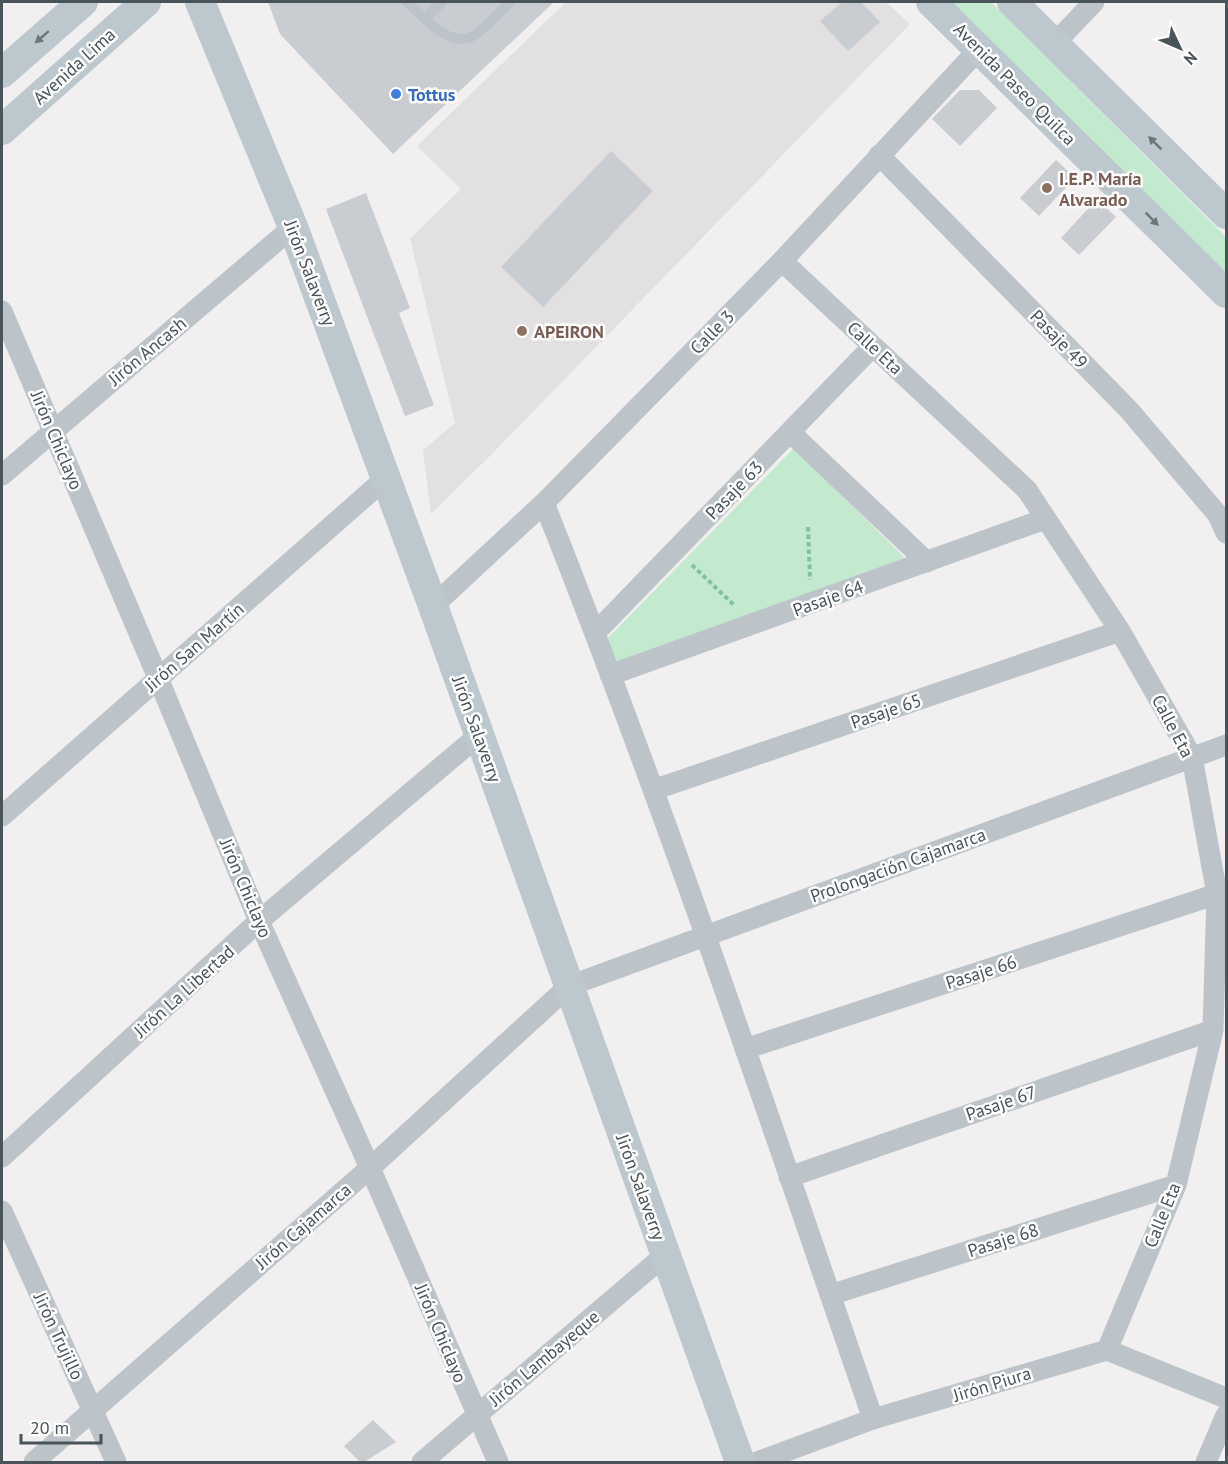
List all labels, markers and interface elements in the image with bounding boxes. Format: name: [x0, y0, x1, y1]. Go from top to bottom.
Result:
street label: Avenida Paseo Quilca: [949, 18, 1081, 150]
north arrow: [1150, 18, 1210, 78]
street label: Avenida Lima: [28, 23, 120, 109]
one-way arrow: [35, 30, 50, 44]
text: N: [1180, 48, 1202, 69]
place label: Tottus: [408, 83, 456, 106]
marker: Tottus: [389, 87, 403, 101]
one-way arrow: [1149, 136, 1163, 150]
place label: I.E.P. María Alvarado: [1059, 167, 1142, 211]
marker: I.E.P. María Alvarado: [1040, 181, 1054, 195]
one-way arrow: [1145, 212, 1159, 226]
street label: Jirón Salaverry: [279, 216, 341, 330]
street label: Calle 3: [685, 305, 739, 359]
street label: Pasaje 49: [1025, 305, 1093, 373]
street label: Jirón Ancash: [103, 312, 191, 391]
street label: Calle Eta: [842, 316, 908, 380]
place label: APEIRON: [534, 320, 604, 343]
marker: APEIRON: [515, 324, 529, 338]
street label: Jirón Chiclayo: [25, 386, 88, 493]
street label: Pasaje 63: [700, 456, 768, 524]
street label: Pasaje 64: [790, 575, 867, 621]
street label: Jirón San Martín: [139, 598, 248, 697]
street label: Jirón Salaverry: [447, 672, 507, 786]
street label: Pasaje 65: [848, 688, 924, 734]
street label: Calle Eta: [1147, 691, 1199, 761]
street label: Prolongación Cajamarca: [807, 823, 989, 907]
street label: Jirón Chiclayo: [214, 834, 277, 941]
street label: Jirón La Libertad: [128, 940, 239, 1043]
street label: Pasaje 66: [943, 950, 1019, 994]
street label: Pasaje 67: [963, 1080, 1039, 1126]
street label: Jirón Salaverry: [611, 1130, 671, 1244]
street label: Jirón Cajamarca: [249, 1178, 356, 1275]
street label: Calle Eta: [1139, 1179, 1185, 1251]
street label: Pasaje 68: [965, 1218, 1041, 1262]
street label: Jirón Chiclayo: [409, 1279, 472, 1386]
street label: Jirón Trujillo: [28, 1288, 89, 1383]
street label: Jirón Lambayeque: [483, 1305, 604, 1412]
street label: Jirón Piura: [949, 1361, 1034, 1407]
scale bar: [21, 1407, 100, 1445]
text: 20 m: [30, 1416, 69, 1439]

